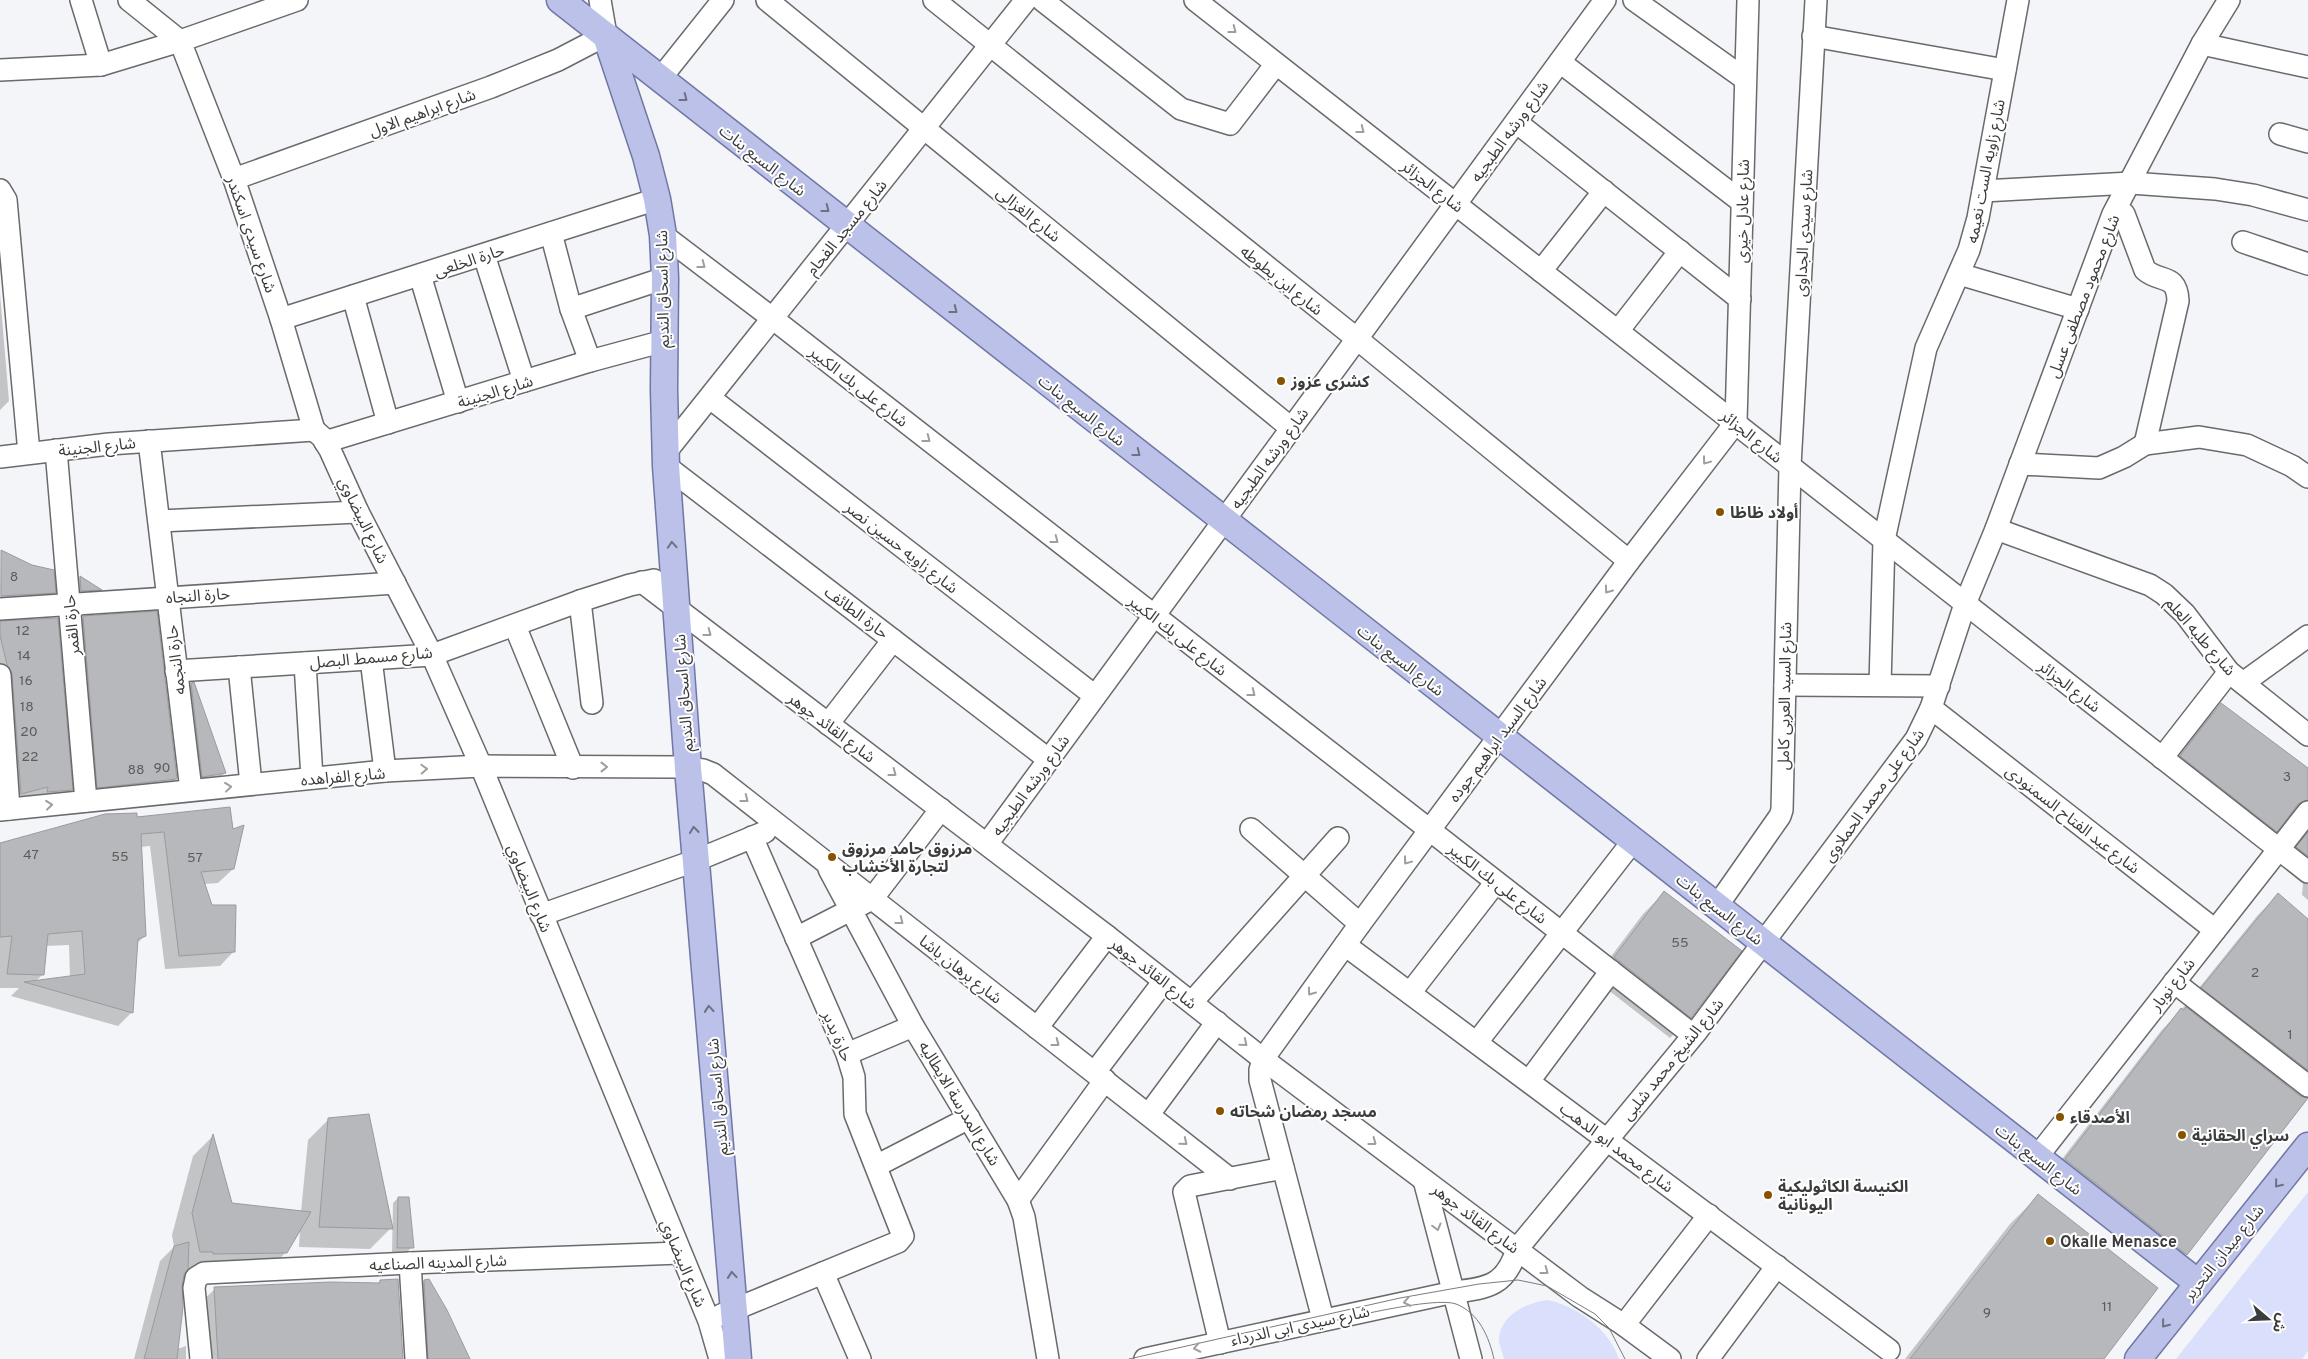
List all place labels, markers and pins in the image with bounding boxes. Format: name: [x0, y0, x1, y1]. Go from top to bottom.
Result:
place label: كشرى عزوز: [1290, 373, 1370, 393]
marker: كشرى عزوز: [1275, 375, 1287, 387]
place label: أولاد ظاظا: [1730, 503, 1798, 524]
marker: أولاد ظاظا: [1714, 506, 1726, 518]
place label: مرزوق حامد مرزوق لتجارة الأخشاب: [842, 840, 972, 878]
marker: مرزوق حامد مرزوق لتجارة الأخشاب: [826, 851, 838, 863]
place label: مسجد رمضان شحاته: [1230, 1103, 1377, 1123]
marker: مسجد رمضان شحاته: [1214, 1105, 1226, 1117]
place label: الأصدقاء: [2070, 1109, 2130, 1129]
marker: الأصدقاء: [2054, 1111, 2066, 1123]
place label: سراي الحقانية: [2192, 1127, 2289, 1149]
marker: سراي الحقانية: [2176, 1129, 2188, 1141]
place label: الكنيسة الكاثوليكية اليونانية: [1778, 1178, 1908, 1216]
marker: الكنيسة الكاثوليكية اليونانية: [1762, 1189, 1774, 1201]
place label: Okalle Menasce: [2060, 1233, 2177, 1253]
marker: Okalle Menasce: [2044, 1235, 2056, 1247]

